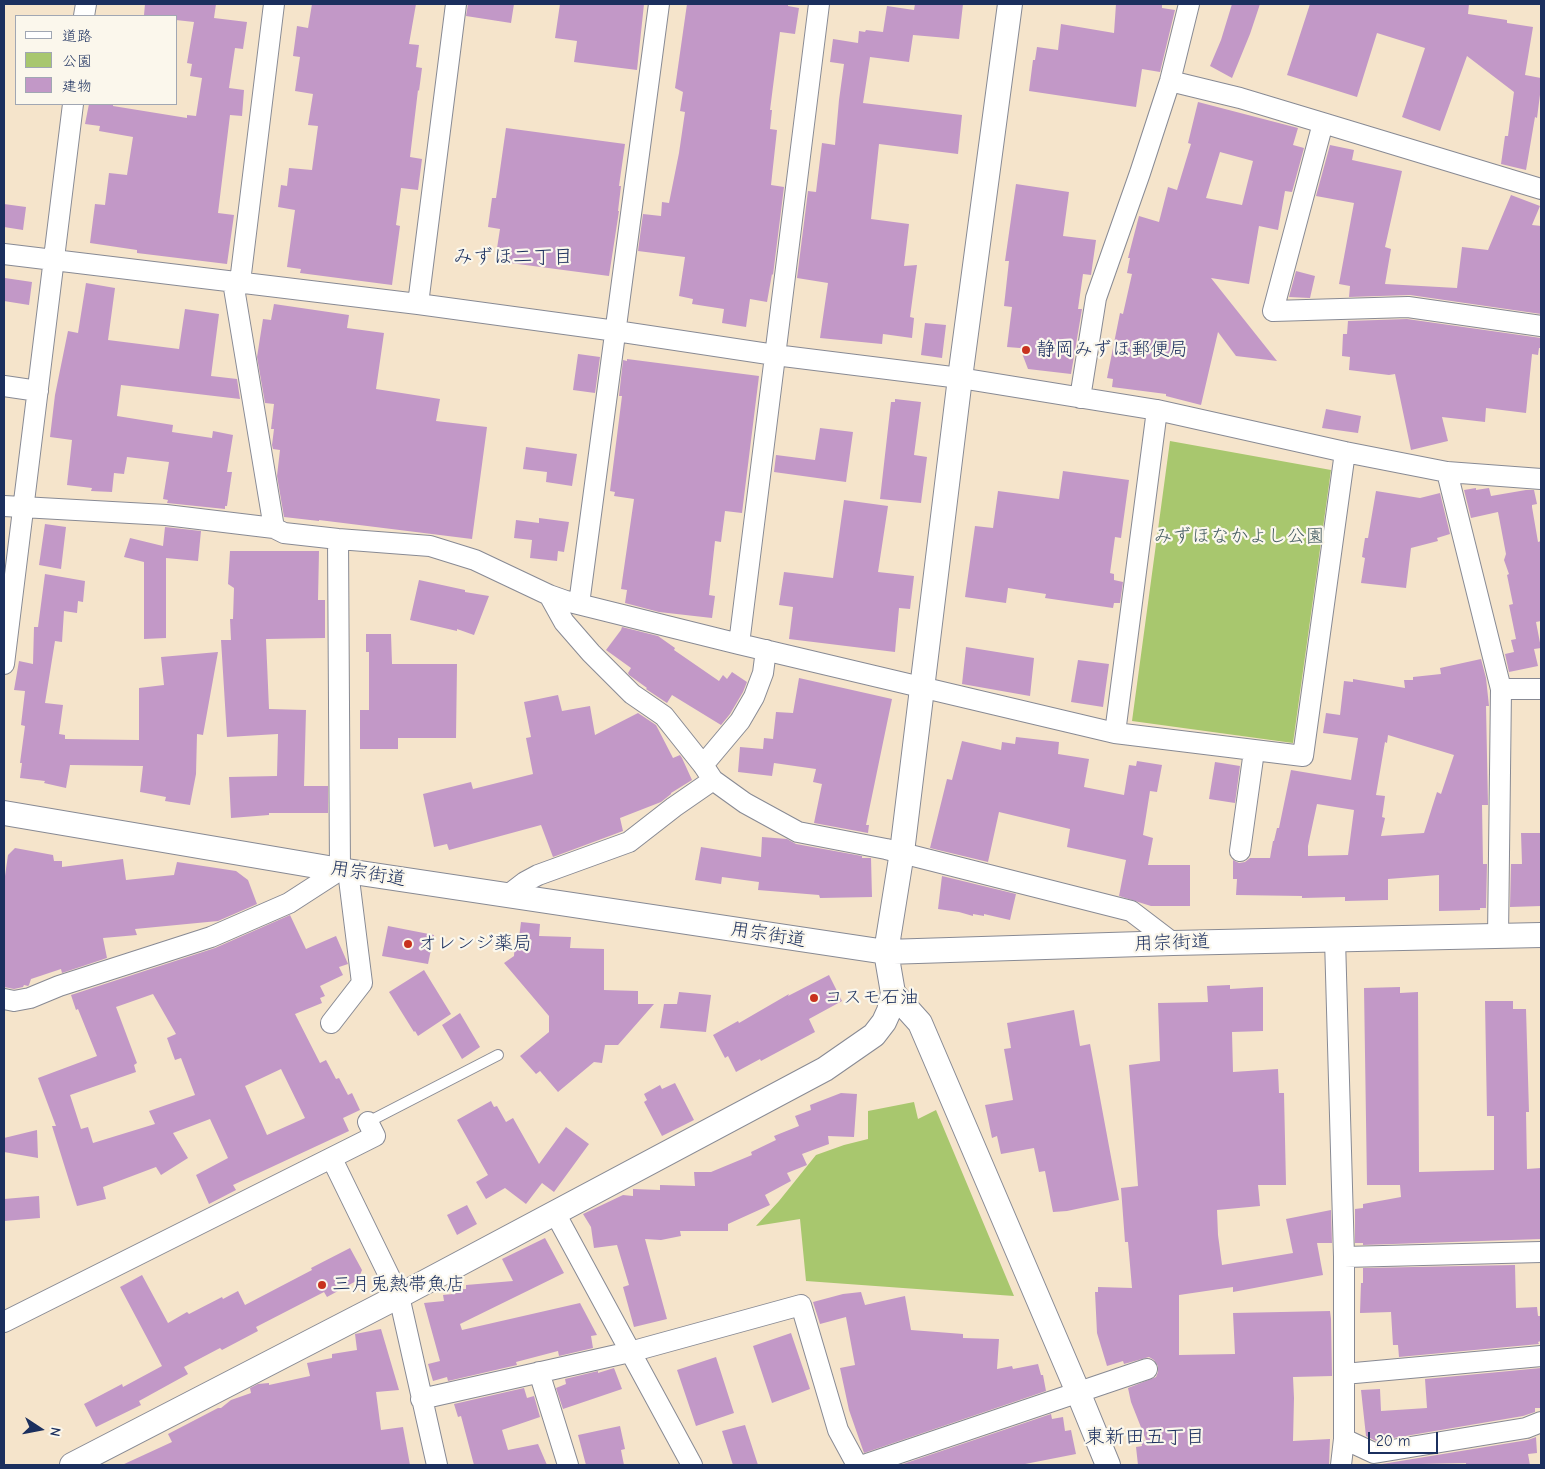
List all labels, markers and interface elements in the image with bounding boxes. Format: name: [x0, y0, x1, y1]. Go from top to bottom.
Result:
legend: [15, 15, 178, 105]
text: 道路: [62, 27, 92, 45]
text: 公園: [62, 52, 92, 70]
text: 建物: [62, 77, 92, 95]
district label: みずほ二丁目: [453, 245, 573, 269]
place label: 静岡みずほ郵便局: [1036, 339, 1188, 361]
marker: 静岡みずほ郵便局: [1020, 344, 1032, 356]
park label: みずほなかよし公園: [1154, 526, 1324, 548]
street label: 用宗街道: [329, 857, 407, 891]
street label: 用宗街道: [729, 918, 807, 952]
street label: 用宗街道: [1134, 930, 1210, 956]
place label: オレンジ薬局: [418, 933, 532, 955]
marker: オレンジ薬局: [402, 938, 414, 950]
place label: コスモ石油: [824, 987, 919, 1009]
marker: コスモ石油: [808, 992, 820, 1004]
place label: 三月兎熱帯魚店: [332, 1274, 465, 1296]
marker: 三月兎熱帯魚店: [316, 1279, 328, 1291]
north arrow: [15, 1404, 65, 1454]
scale bar: [1370, 1422, 1440, 1454]
district label: 東新田五丁目: [1085, 1425, 1205, 1449]
text: N: [46, 1426, 64, 1438]
text: 20 m: [1376, 1432, 1410, 1450]

